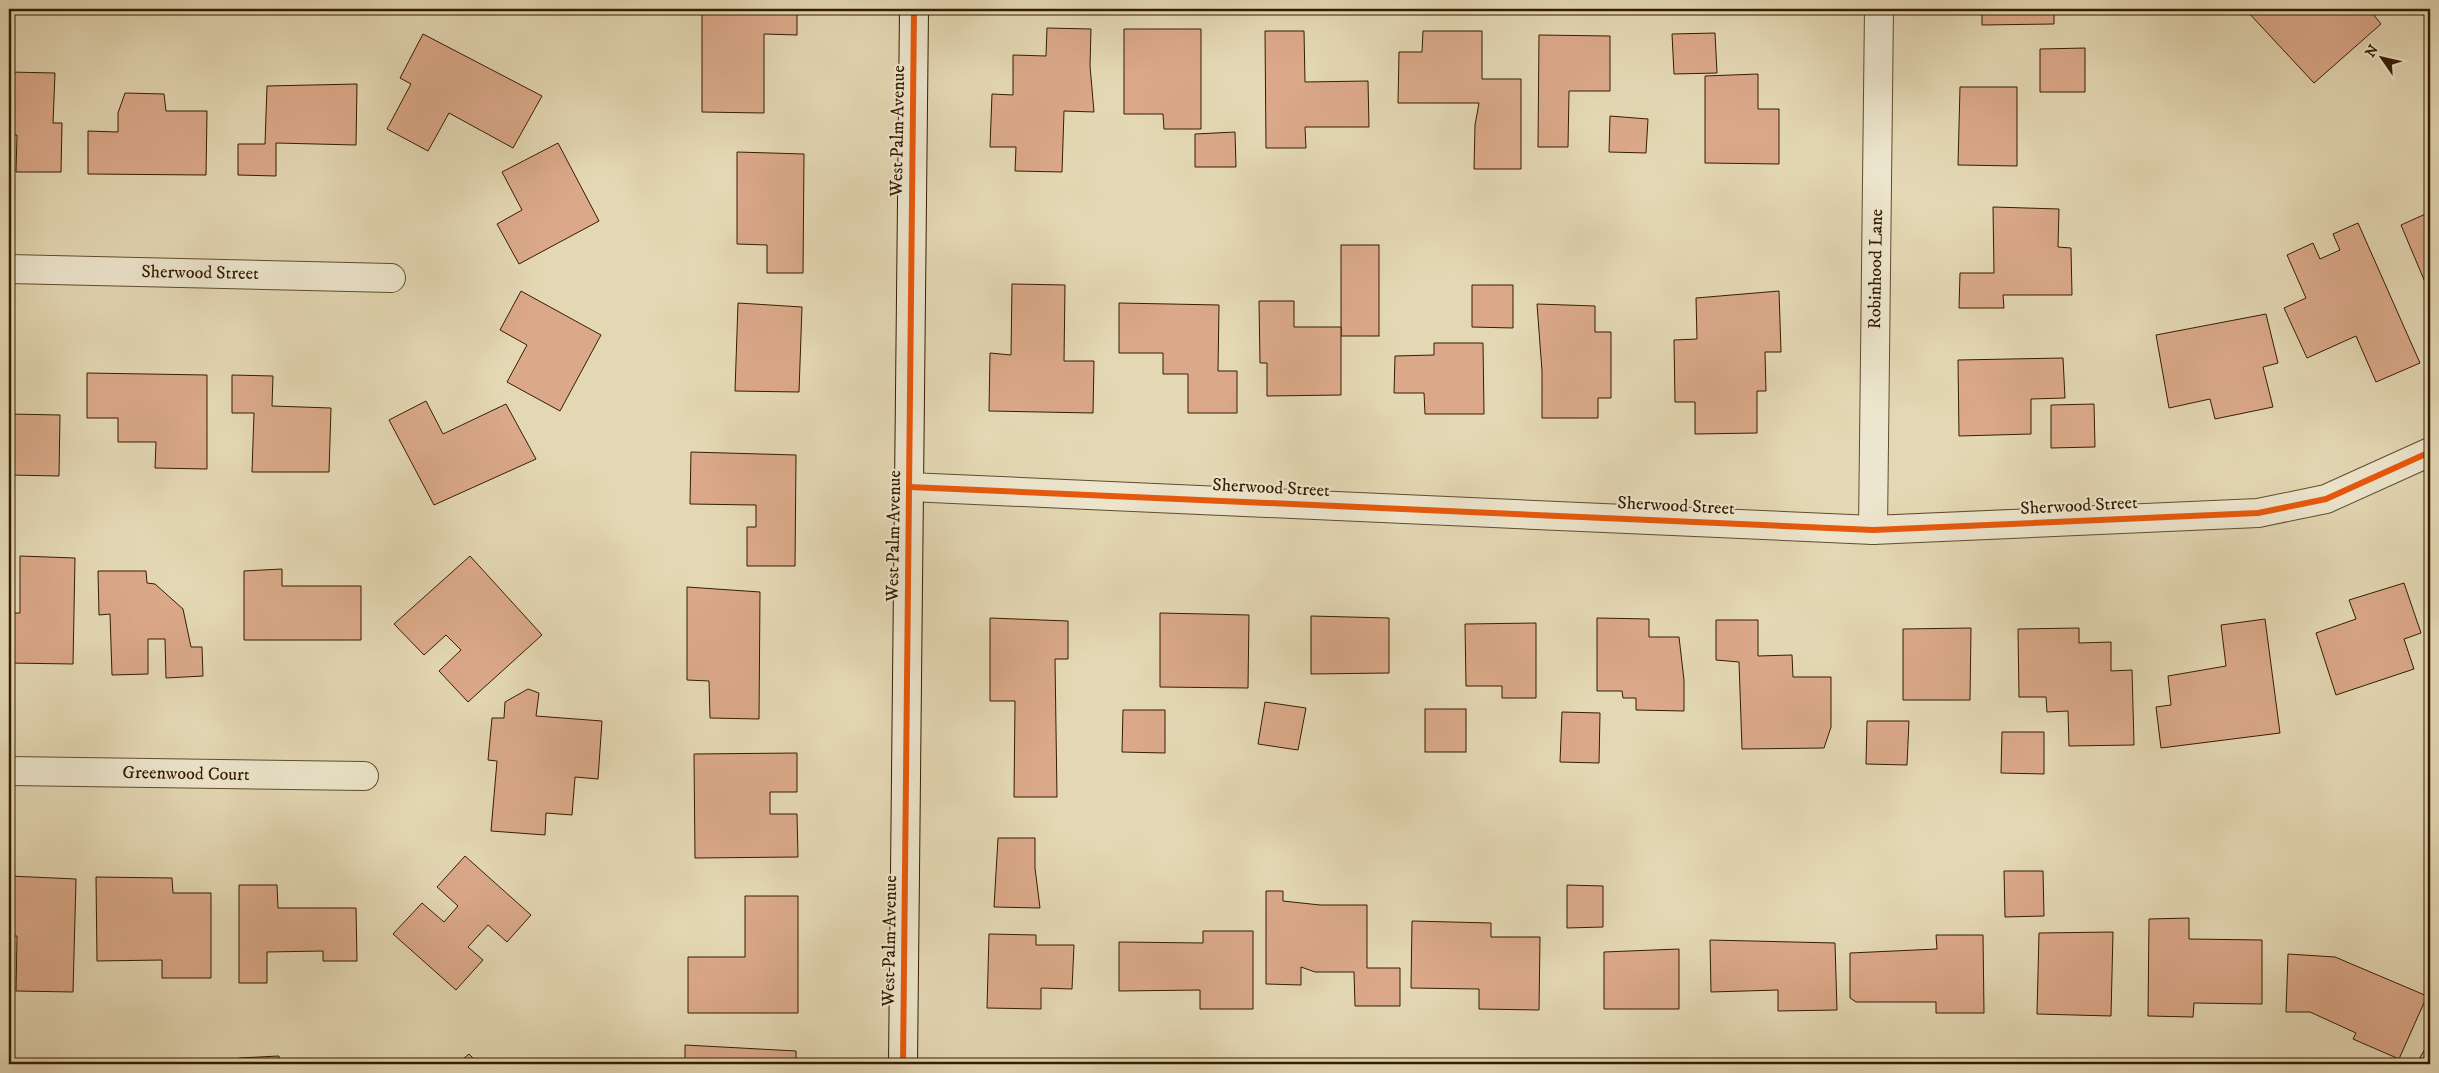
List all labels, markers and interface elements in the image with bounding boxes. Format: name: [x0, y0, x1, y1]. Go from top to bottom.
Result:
north arrow: [2356, 32, 2406, 82]
text: N: [2361, 41, 2383, 61]
street label: West Palm Avenue: [886, 65, 910, 198]
street label: Robinhood Lane: [1864, 209, 1888, 329]
street label: Sherwood Street: [141, 261, 259, 285]
street label: West Palm Avenue: [882, 470, 906, 603]
street label: Sherwood Street: [1212, 474, 1331, 502]
street label: Sherwood Street: [1617, 492, 1736, 520]
street label: Sherwood Street: [2020, 492, 2139, 520]
street label: Greenwood Court: [122, 762, 250, 786]
street label: West Palm Avenue: [878, 875, 902, 1008]

